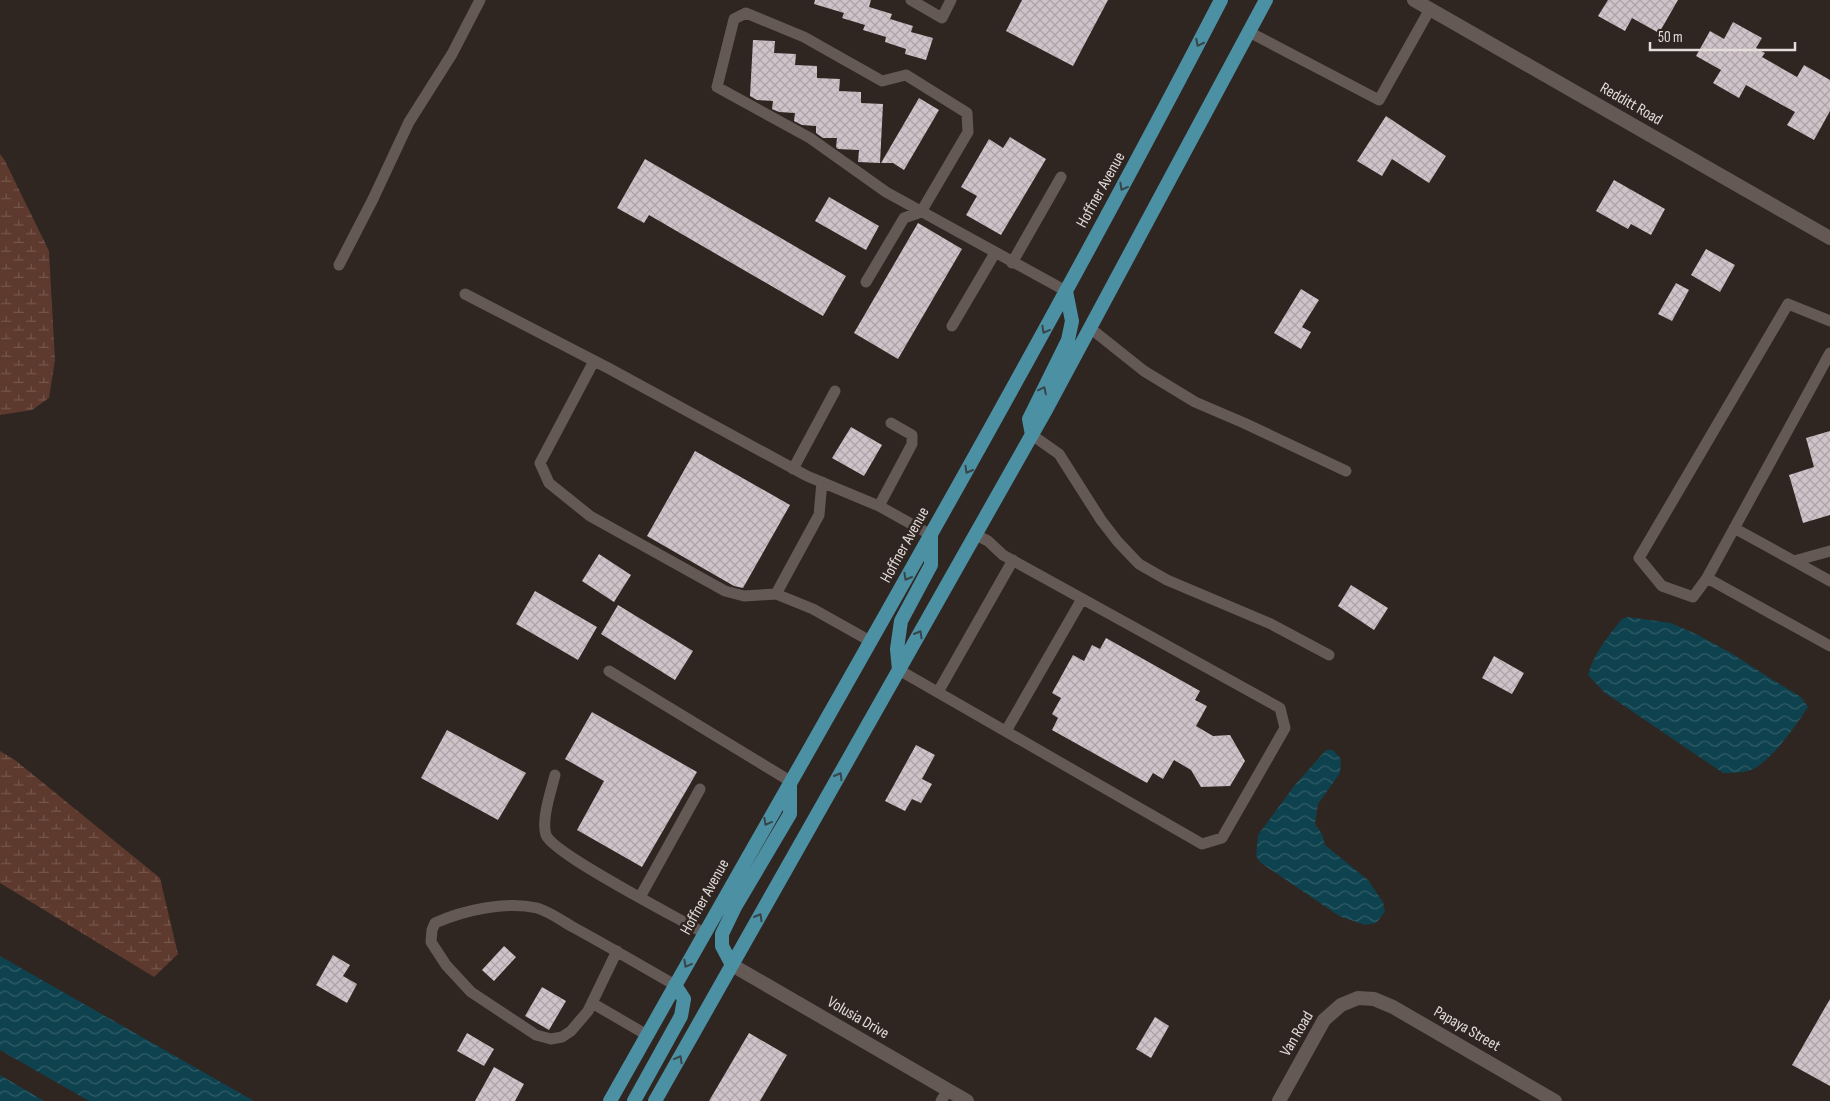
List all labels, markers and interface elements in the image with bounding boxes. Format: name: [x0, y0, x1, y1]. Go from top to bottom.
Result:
scale bar: [1650, 20, 1795, 52]
text: 50 m: [1658, 28, 1683, 47]
one-way arrow: [1195, 38, 1205, 47]
street label: Redditt Road: [1596, 79, 1666, 129]
street label: Hoffner Avenue: [1072, 149, 1130, 231]
one-way arrow: [1119, 182, 1129, 191]
one-way arrow: [1041, 324, 1051, 333]
one-way arrow: [1037, 386, 1048, 395]
one-way arrow: [964, 465, 974, 474]
street label: Hoffner Avenue: [876, 504, 934, 586]
one-way arrow: [903, 572, 913, 581]
one-way arrow: [913, 631, 923, 640]
one-way arrow: [833, 772, 843, 781]
one-way arrow: [763, 817, 773, 826]
street label: Hoffner Avenue: [676, 856, 734, 938]
one-way arrow: [752, 914, 762, 923]
one-way arrow: [683, 958, 693, 967]
street label: Volusia Drive: [824, 993, 892, 1043]
street label: Papaya Street: [1430, 1002, 1504, 1056]
street label: Van Road: [1276, 1008, 1318, 1060]
one-way arrow: [672, 1055, 682, 1064]

